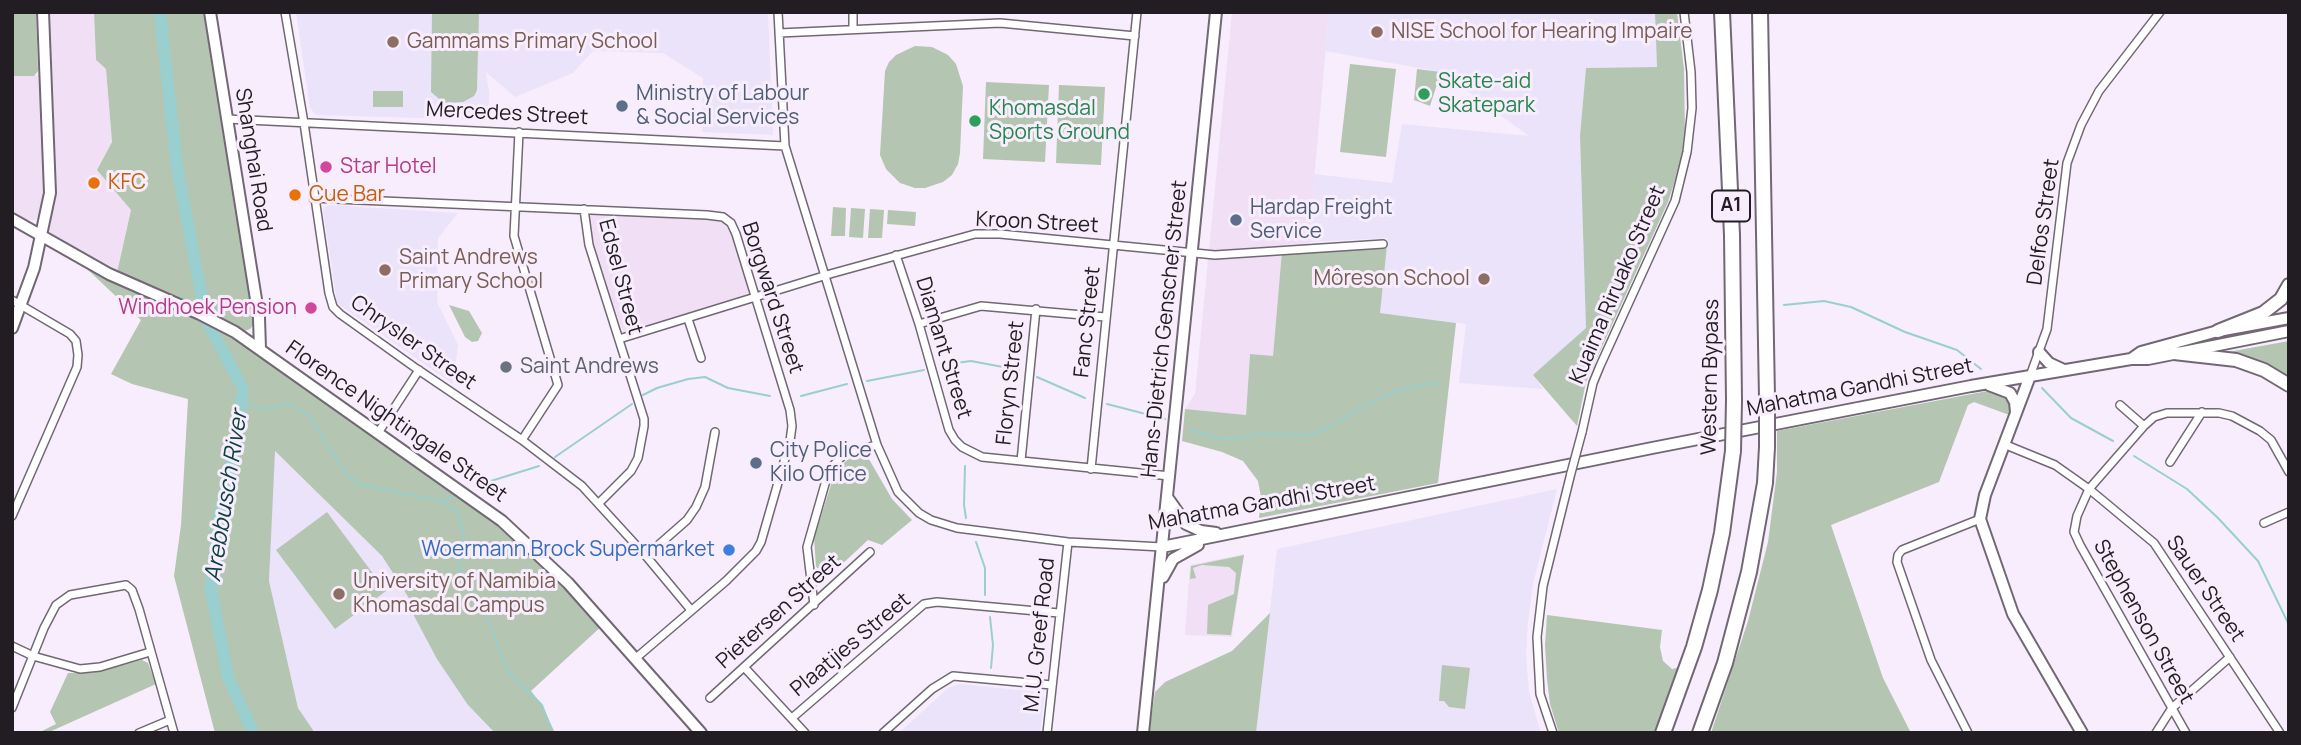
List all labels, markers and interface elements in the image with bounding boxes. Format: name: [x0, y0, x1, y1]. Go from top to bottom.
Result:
place label: NISE School for Hearing Impaire: [1391, 19, 1693, 45]
marker: NISE School for Hearing Impaire: [1369, 24, 1385, 40]
place label: Gammams Primary School: [407, 29, 658, 55]
marker: Gammams Primary School: [385, 34, 401, 50]
place label: Skate-aid Skatepark: [1438, 69, 1535, 119]
place label: Ministry of Labour & Social Services: [636, 81, 809, 131]
street label: Shanghai Road: [229, 86, 277, 234]
marker: Skate-aid Skatepark: [1416, 86, 1432, 102]
place label: Khomasdal Sports Ground: [989, 96, 1130, 146]
street label: Mercedes Street: [425, 97, 589, 131]
marker: Ministry of Labour & Social Services: [614, 98, 630, 114]
marker: Khomasdal Sports Ground: [967, 113, 983, 129]
place label: Star Hotel: [340, 154, 437, 180]
street label: Delfos Street: [2023, 157, 2065, 287]
marker: Star Hotel: [318, 159, 334, 175]
place label: KFC: [108, 170, 146, 196]
marker: KFC: [86, 175, 102, 191]
street label: Hans-Dietrich Genscher Street: [1137, 179, 1193, 479]
place label: Cue Bar: [309, 182, 385, 208]
street label: Kuaima Riruako Street: [1565, 182, 1671, 388]
marker: Cue Bar: [287, 187, 303, 203]
road number: A1: [1712, 190, 1750, 222]
place label: Hardap Freight Service: [1250, 195, 1393, 245]
street label: Kroon Street: [975, 207, 1099, 239]
marker: Hardap Freight Service: [1228, 212, 1244, 228]
street label: Edsel Street: [592, 217, 648, 337]
street label: Borgward Street: [736, 219, 808, 377]
place label: Saint Andrews Primary School: [399, 245, 543, 295]
marker: Saint Andrews Primary School: [377, 262, 393, 278]
street label: Fanc Street: [1070, 265, 1106, 379]
place label: Môreson School: [1313, 266, 1470, 292]
marker: Môreson School: [1476, 271, 1492, 287]
street label: Diamant Street: [909, 274, 977, 422]
street label: Chrysler Street: [345, 290, 481, 396]
place label: Windhoek Pension: [118, 295, 297, 321]
street label: Western Bypass: [1697, 299, 1725, 455]
marker: Windhoek Pension: [303, 300, 319, 316]
street label: Floryn Street: [992, 320, 1030, 446]
street label: Florence Nightingale Street: [280, 336, 512, 508]
place label: Saint Andrews: [520, 354, 659, 380]
street label: Mahatma Gandhi Street: [1745, 354, 1975, 422]
marker: Saint Andrews: [498, 359, 514, 375]
water label: Arebbusch River: [200, 408, 254, 584]
place label: City Police Kilo Office: [770, 438, 872, 488]
marker: City Police Kilo Office: [748, 455, 764, 471]
street label: Mahatma Gandhi Street: [1147, 472, 1377, 536]
street label: Sauer Street: [2160, 531, 2250, 647]
street label: Stephenson Street: [2087, 535, 2199, 709]
place label: Woermann Brock Supermarket: [421, 537, 715, 563]
marker: Woermann Brock Supermarket: [721, 542, 737, 558]
street label: Pietersen Street: [712, 550, 846, 674]
street label: M.U. Greef Road: [1019, 557, 1061, 713]
place label: University of Namibia Khomasdal Campus: [353, 569, 556, 619]
marker: University of Namibia Khomasdal Campus: [331, 586, 347, 602]
street label: Plaatjies Street: [786, 588, 916, 702]

